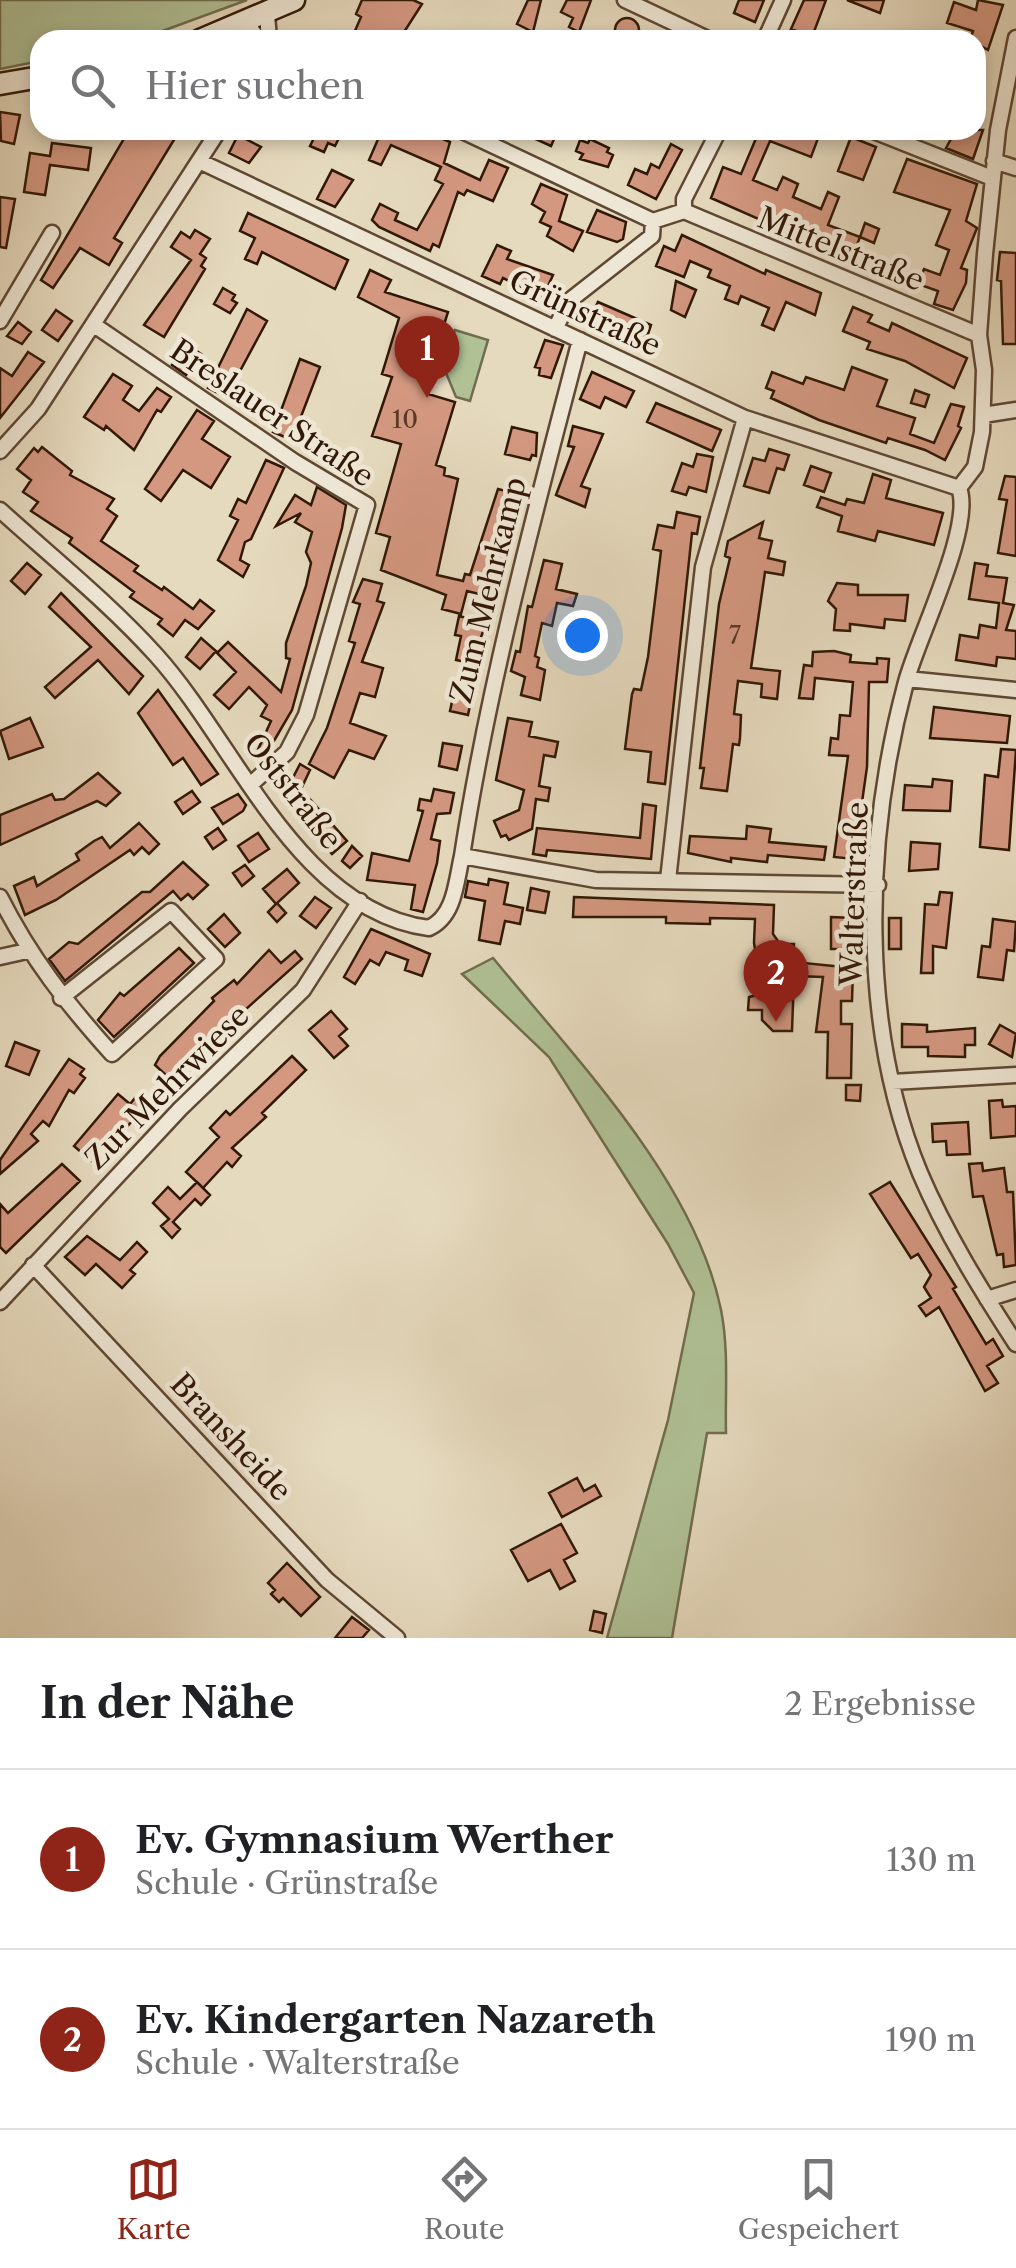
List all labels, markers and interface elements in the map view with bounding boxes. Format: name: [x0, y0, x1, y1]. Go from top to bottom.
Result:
search box: [30, 30, 986, 140]
icon: search: [65, 58, 120, 113]
text: Hier suchen: [145, 62, 365, 109]
street label: Mittelstraße: [753, 199, 929, 299]
street label: Grünstraße: [503, 262, 667, 364]
pin: 1: [394, 316, 460, 398]
street label: Breslauer Straße: [163, 331, 381, 495]
house number: 10: [392, 404, 418, 435]
street label: Zum Mehrkamp: [442, 473, 534, 707]
your location: [557, 610, 608, 661]
house number: 7: [729, 620, 742, 651]
street label: Oststraße: [236, 725, 350, 857]
street label: Walterstraße: [832, 801, 876, 988]
pin: 2: [744, 940, 808, 1022]
street label: Zur Mehrwiese: [77, 997, 257, 1177]
street label: Bransheide: [163, 1366, 299, 1508]
text: In der Nähe: [40, 1677, 294, 1729]
text: 2 Ergebnisse: [784, 1684, 976, 1723]
text: Ev. Gymnasium Werther: [135, 1816, 613, 1863]
text: 1: [65, 1840, 80, 1879]
text: 130 m: [886, 1840, 976, 1879]
text: Schule · Grünstraße: [135, 1863, 438, 1902]
text: Ev. Kindergarten Nazareth: [135, 1996, 656, 2043]
text: 2: [63, 2020, 82, 2059]
text: 190 m: [885, 2020, 976, 2059]
text: Schule · Walterstraße: [135, 2043, 460, 2082]
tab: Karte: [117, 2152, 191, 2246]
tab: Route: [424, 2152, 504, 2246]
tab: Gespeichert: [738, 2152, 899, 2246]

